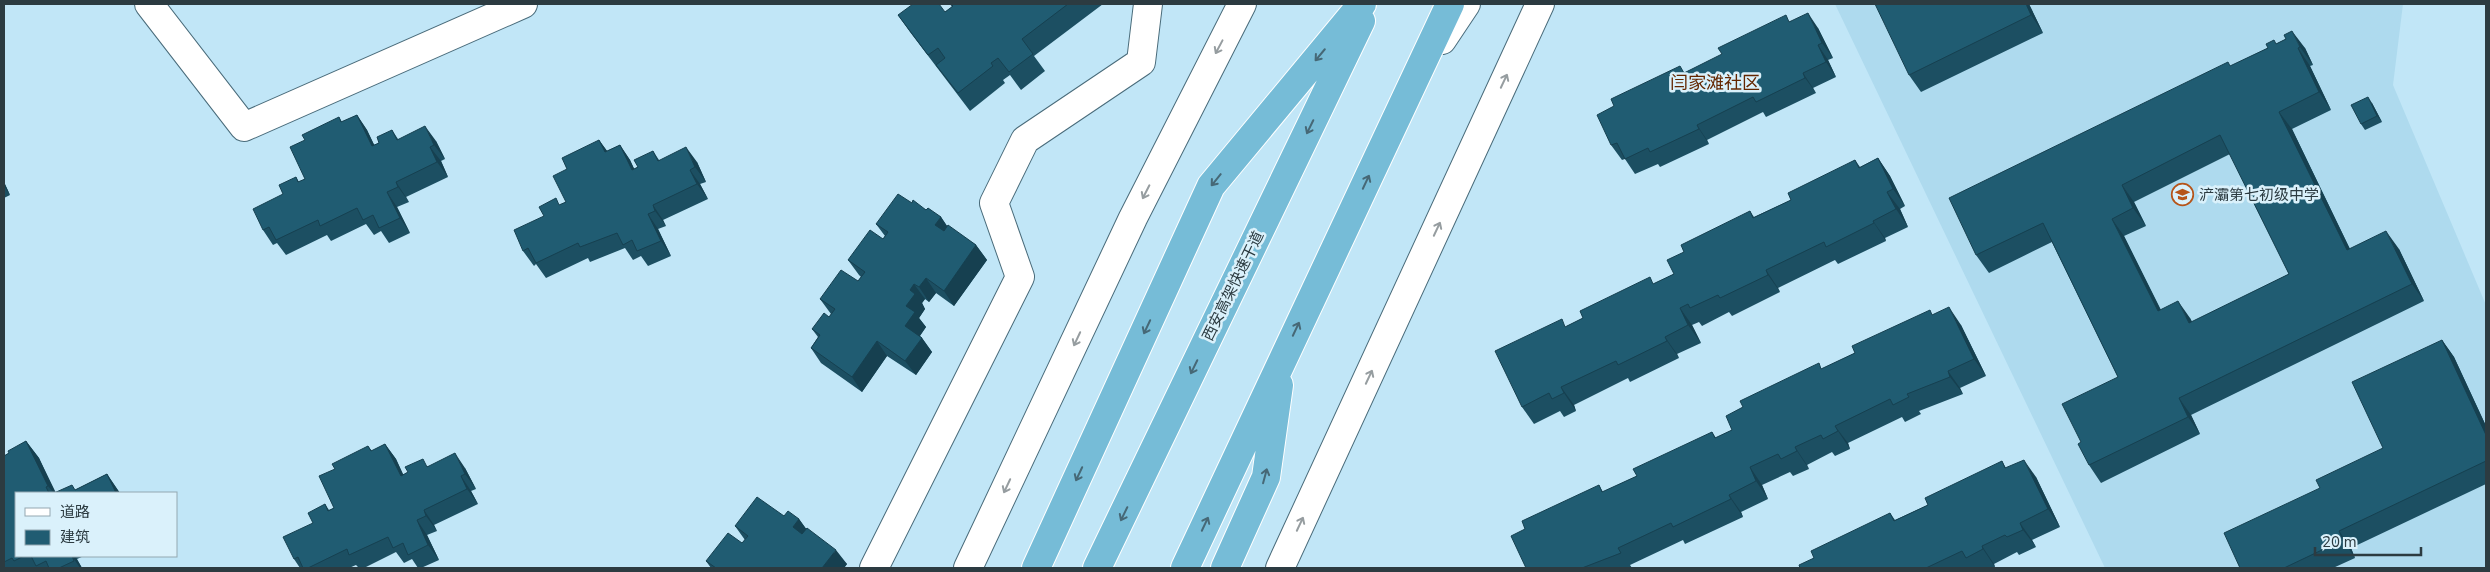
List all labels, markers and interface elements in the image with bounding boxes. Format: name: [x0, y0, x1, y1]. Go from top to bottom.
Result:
one-way arrow: [1214, 39, 1223, 54]
one-way arrow: [1314, 48, 1325, 61]
district label: 闫家滩社区: [1670, 71, 1760, 95]
one-way arrow: [1500, 74, 1510, 89]
one-way arrow: [1305, 119, 1315, 134]
one-way arrow: [1211, 173, 1222, 186]
one-way arrow: [1361, 175, 1371, 190]
school or university icon: 浐灞第七初级中学: [2171, 183, 2195, 207]
one-way arrow: [1141, 184, 1151, 199]
place label: 浐灞第七初级中学: [2199, 185, 2319, 205]
one-way arrow: [1432, 222, 1442, 237]
street label: 西安高架快速干道: [1198, 228, 1268, 344]
one-way arrow: [1142, 319, 1151, 334]
one-way arrow: [1292, 322, 1301, 337]
one-way arrow: [1071, 331, 1081, 346]
one-way arrow: [1189, 360, 1199, 375]
one-way arrow: [1364, 370, 1374, 385]
one-way arrow: [1074, 467, 1084, 482]
one-way arrow: [1261, 468, 1271, 484]
one-way arrow: [1002, 478, 1011, 493]
legend: [15, 492, 178, 557]
text: 道路: [60, 502, 90, 522]
one-way arrow: [1118, 506, 1128, 521]
one-way arrow: [1201, 517, 1211, 532]
one-way arrow: [1296, 517, 1305, 532]
scale bar: [2315, 524, 2421, 556]
text: 建筑: [60, 527, 90, 547]
text: 20 m: [2322, 532, 2357, 552]

